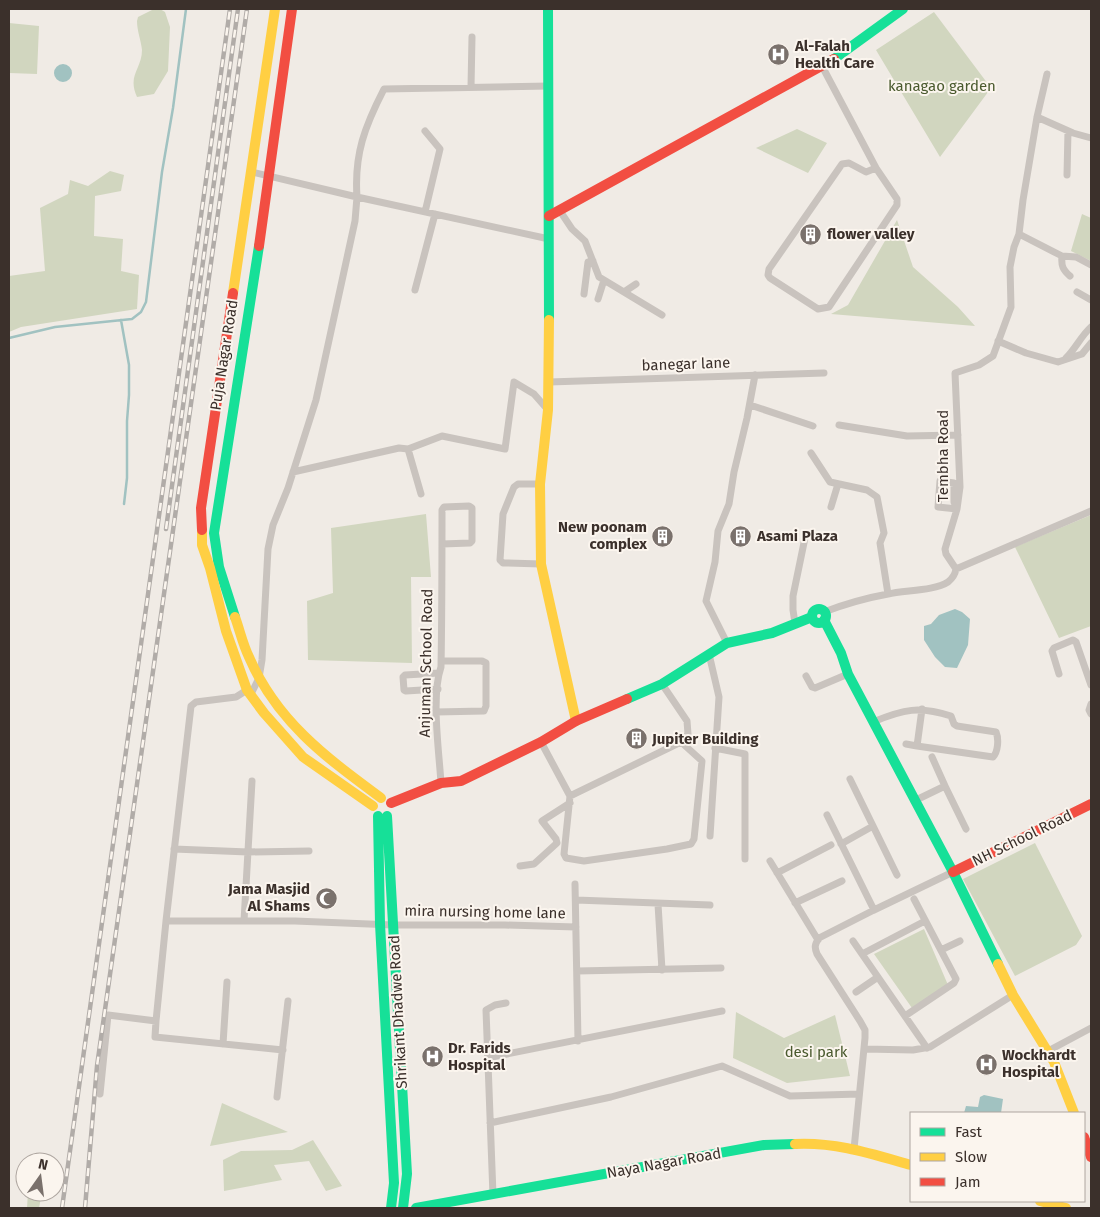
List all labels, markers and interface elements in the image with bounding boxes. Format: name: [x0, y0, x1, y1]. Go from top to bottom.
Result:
place label: Al-Falah Health Care: [794, 37, 874, 72]
hospital icon: Al-Falah Health Care: [767, 43, 791, 67]
park label: kanagao garden: [888, 77, 996, 95]
building icon: flower valley: [799, 222, 823, 246]
place label: flower valley: [827, 225, 915, 243]
street label: Puja Nagar Road: [206, 298, 242, 412]
street label: banegar lane: [641, 353, 731, 375]
street label: Tembha Road: [934, 410, 952, 502]
place label: New poonam complex: [558, 518, 647, 553]
building icon: New poonam complex: [651, 524, 675, 548]
building icon: Asami Plaza: [729, 524, 753, 548]
place label: Asami Plaza: [756, 527, 838, 545]
street label: Anjuman School Road: [416, 588, 436, 738]
building icon: Jupiter Building: [624, 727, 648, 751]
place label: Jupiter Building: [651, 730, 759, 748]
street label: NH School Road: [969, 806, 1075, 870]
place label: Jama Masjid Al Shams: [227, 880, 310, 915]
mosque icon: Jama Masjid Al Shams: [314, 886, 338, 910]
street label: mira nursing home lane: [404, 902, 566, 922]
street label: Shrikant Dhadwe Road: [385, 935, 411, 1089]
place label: Dr. Farids Hospital: [448, 1039, 511, 1074]
park label: desi park: [785, 1043, 848, 1061]
hospital icon: Dr. Farids Hospital: [420, 1045, 444, 1069]
place label: Wockhardt Hospital: [1002, 1046, 1076, 1081]
hospital icon: Wockhardt Hospital: [974, 1052, 998, 1076]
legend: [910, 1112, 1085, 1202]
text: Fast: [955, 1123, 982, 1141]
street label: Naya Nagar Road: [605, 1144, 723, 1182]
text: Slow: [955, 1148, 987, 1166]
north arrow: [15, 1152, 65, 1202]
text: N: [36, 1155, 50, 1174]
text: Jam: [955, 1173, 981, 1191]

